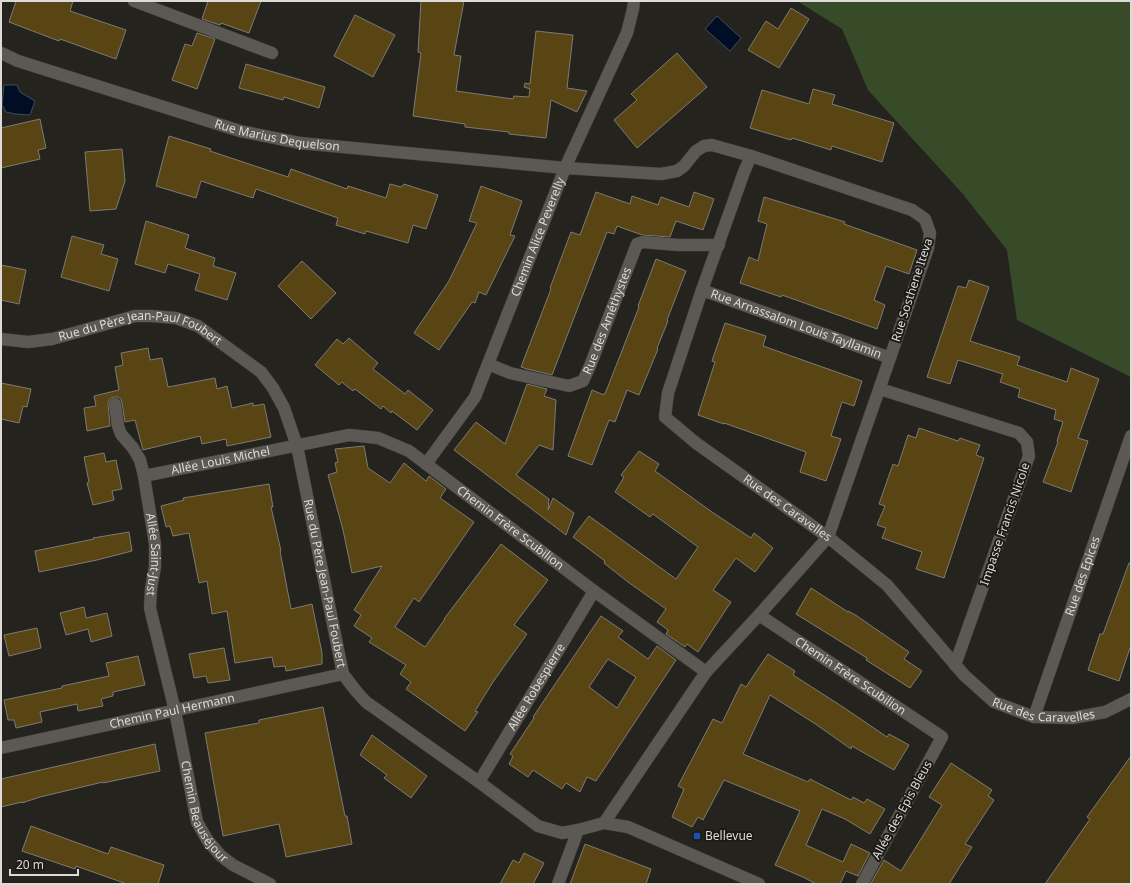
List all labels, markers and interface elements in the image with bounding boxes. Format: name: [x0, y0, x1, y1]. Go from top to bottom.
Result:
street label: Rue Marius Dequelson: [213, 115, 341, 155]
street label: Chemin Alice Peverelly: [506, 174, 569, 299]
street label: Rue Sosthene Iteva: [887, 236, 936, 344]
street label: Rue des Améthystes: [578, 264, 635, 377]
street label: Rue Arnassalom Louis Tayllamin: [708, 285, 884, 362]
text: Rue du Père Jean-Paul Foubert: [56, 307, 226, 349]
street label: Rue du Père Jean-Paul Foubert: [53, 332, 225, 352]
street label: Allée Louis Michel: [169, 442, 271, 478]
street label: Impasse Francis Nicole: [976, 460, 1034, 587]
street label: Rue des Caravelles: [740, 470, 836, 545]
street label: Chemin Frère Scubilion: [454, 481, 568, 573]
street label: Rue du Père Jean-Paul Foubert: [300, 497, 351, 670]
street label: Allée Saint-Just: [142, 512, 164, 597]
street label: Rue des Epices: [1061, 534, 1104, 618]
street label: Chemin Frère Scubilion: [792, 632, 910, 719]
street label: Allée Robespierre: [503, 640, 569, 733]
street label: Chemin Paul Hermann: [108, 689, 236, 732]
street label: Rue des Caravelles: [990, 693, 1096, 726]
street label: Allée des Epis Bleus: [867, 757, 936, 862]
street label: Chemin Beauséjour: [177, 759, 232, 866]
place label: Bellevue: [705, 827, 753, 844]
marker: Bellevue: [692, 831, 702, 841]
scale bar: [10, 851, 78, 877]
text: 20 m: [16, 856, 44, 873]

